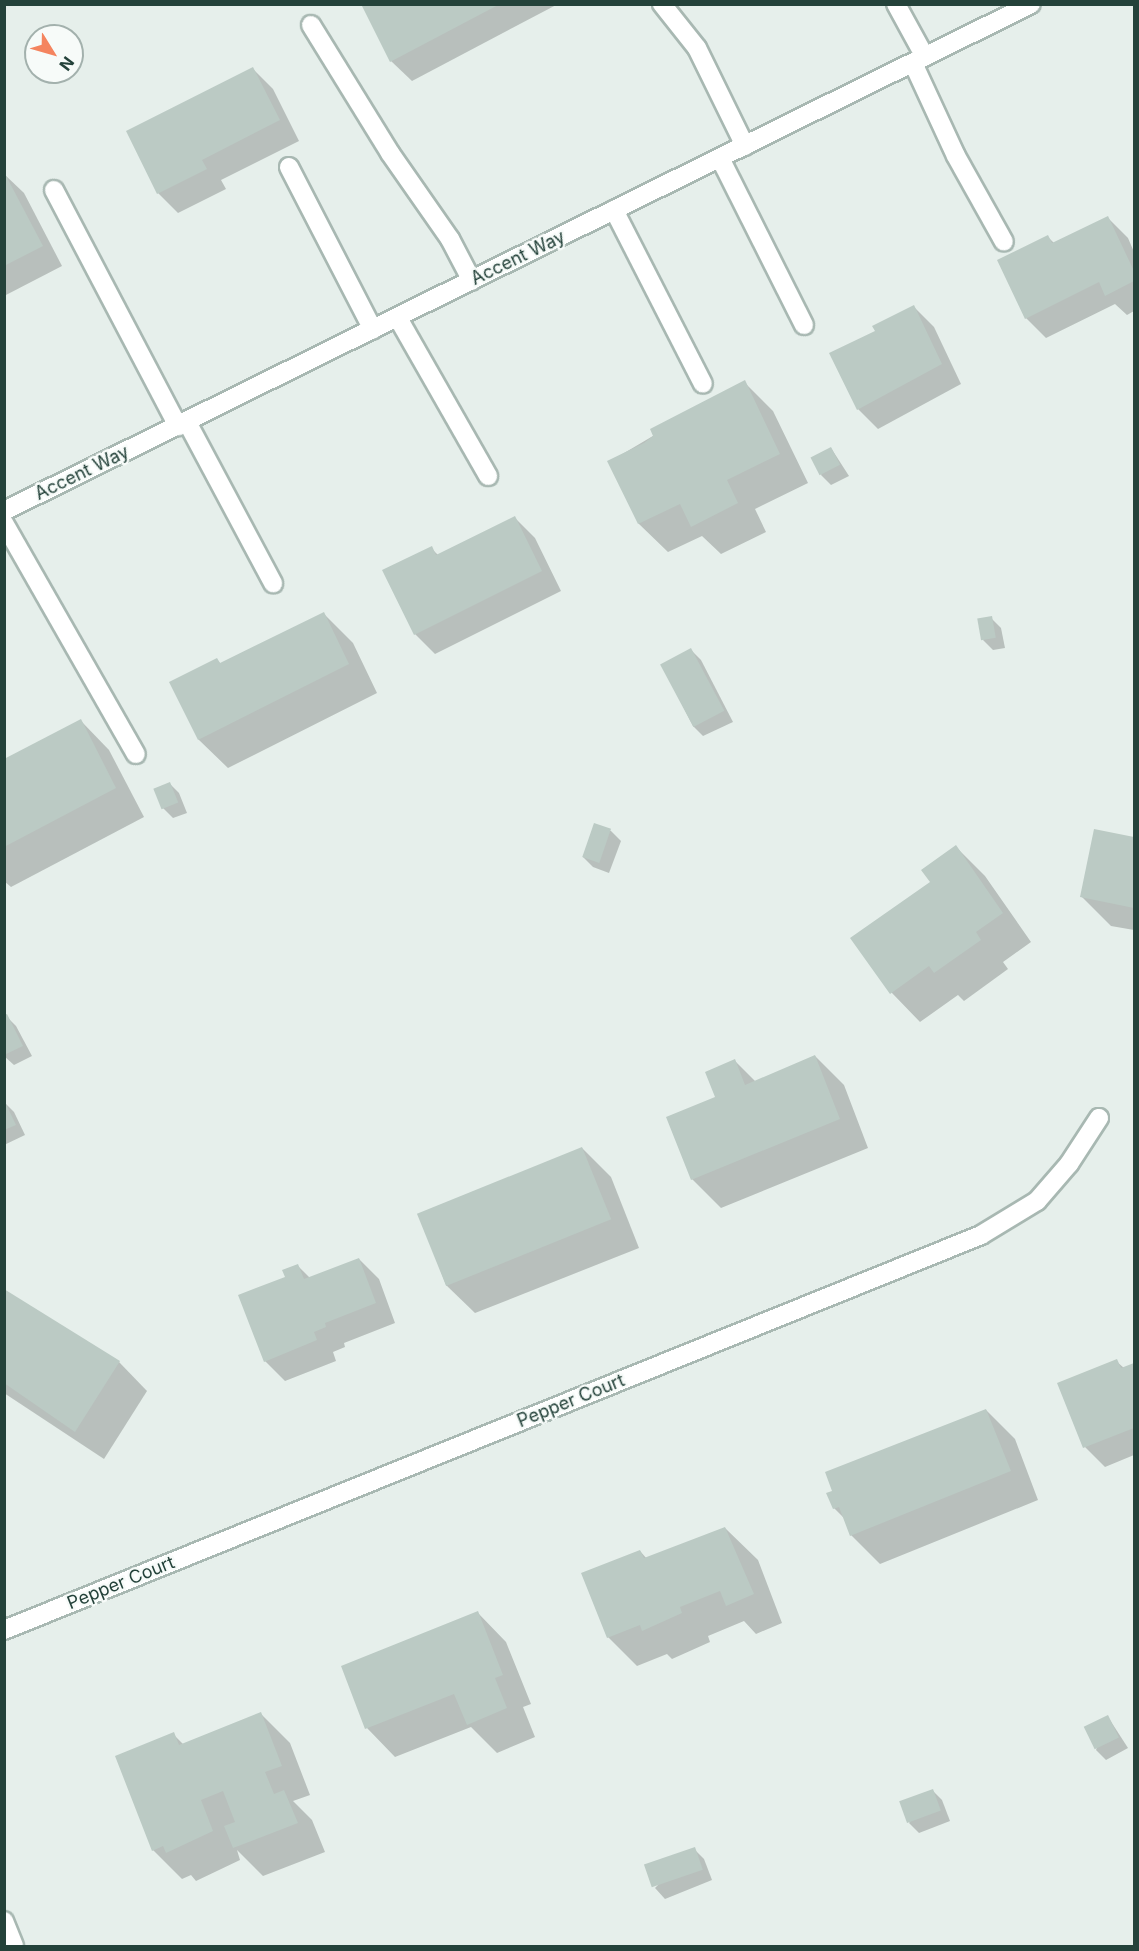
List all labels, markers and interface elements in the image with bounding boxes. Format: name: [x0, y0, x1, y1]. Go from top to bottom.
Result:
north arrow: [24, 24, 84, 84]
text: N: [55, 53, 78, 75]
street label: Accent Way: [467, 226, 569, 290]
street label: Accent Way: [31, 441, 133, 505]
street label: Pepper Court: [514, 1370, 628, 1432]
street label: Pepper Court: [64, 1552, 178, 1614]

